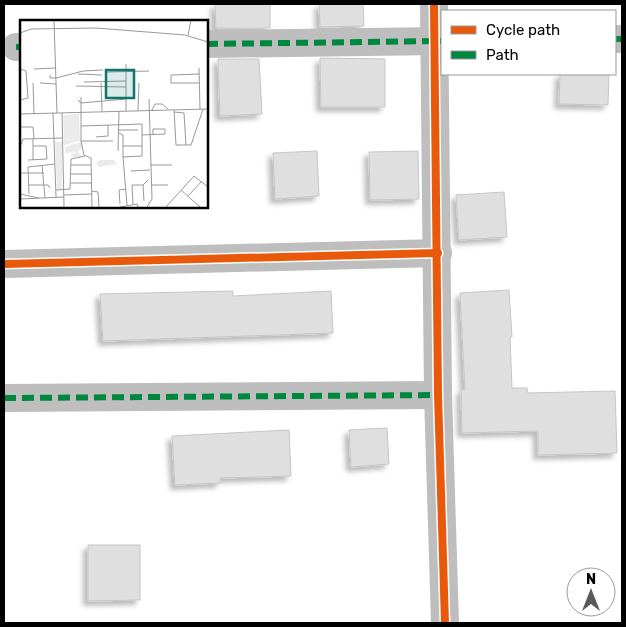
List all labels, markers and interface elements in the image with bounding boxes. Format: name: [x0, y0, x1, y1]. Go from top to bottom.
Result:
legend: [441, 10, 616, 75]
inset map: [20, 20, 208, 208]
text: Cycle path: [486, 21, 560, 39]
text: Path: [486, 46, 519, 64]
north arrow: [566, 567, 616, 617]
text: N: [586, 571, 596, 588]

